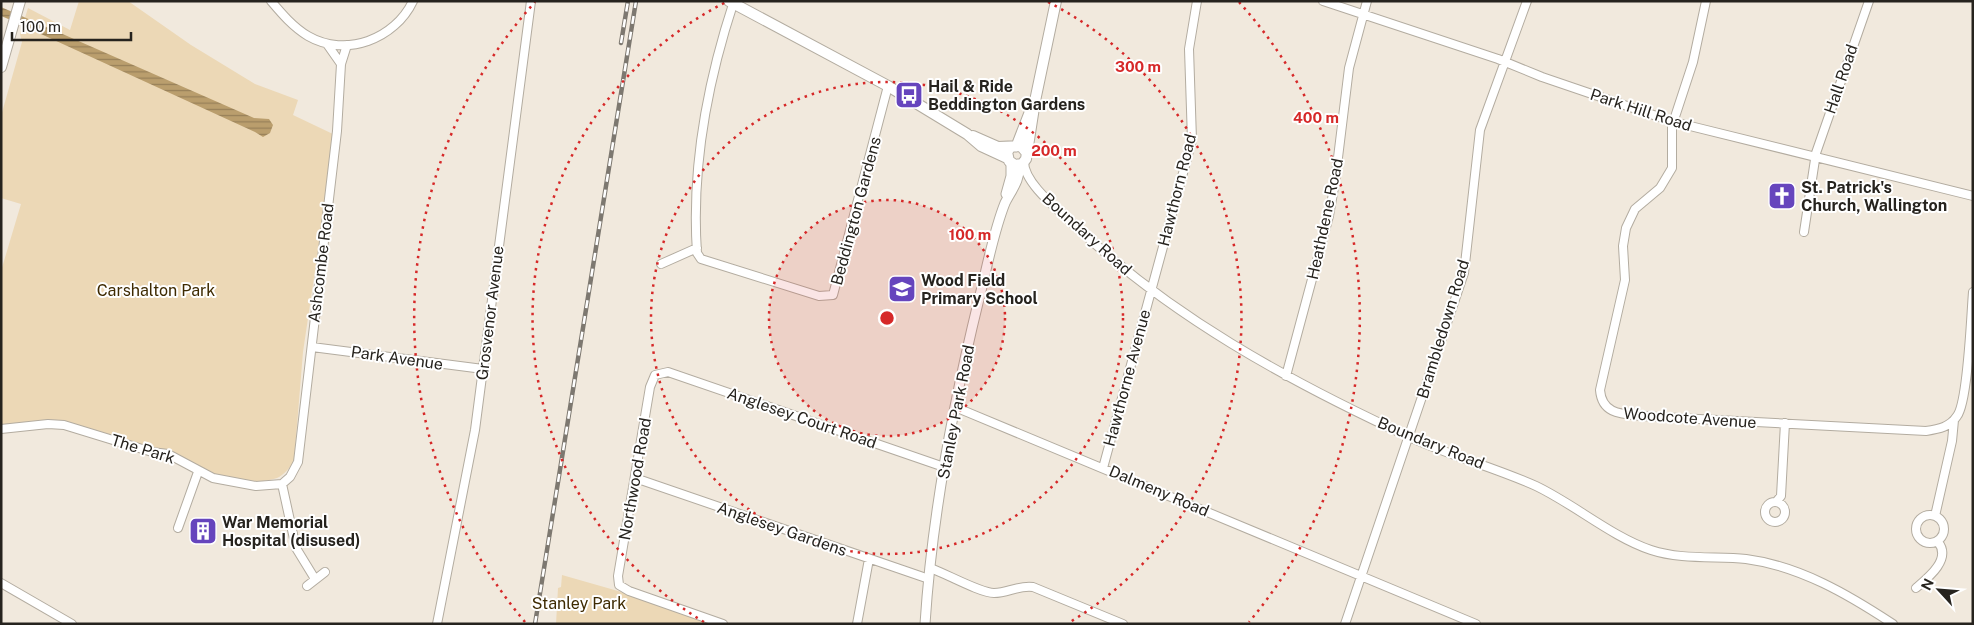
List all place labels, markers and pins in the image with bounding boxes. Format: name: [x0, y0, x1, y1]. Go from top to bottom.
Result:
place label: Hail & Ride Beddington Gardens: [928, 77, 1085, 114]
bus stop icon: Hail & Ride Beddington Gardens: [894, 80, 924, 110]
place label: St. Patrick's Church, Wallington: [1801, 178, 1947, 215]
church icon: St. Patrick's Church, Wallington: [1767, 181, 1797, 211]
place label: Wood Field Primary School: [921, 271, 1038, 308]
school or university icon: Wood Field Primary School: [887, 274, 917, 304]
centre of rings: [878, 309, 896, 327]
place label: War Memorial Hospital (disused): [222, 513, 360, 550]
building icon: War Memorial Hospital (disused): [188, 516, 218, 546]

